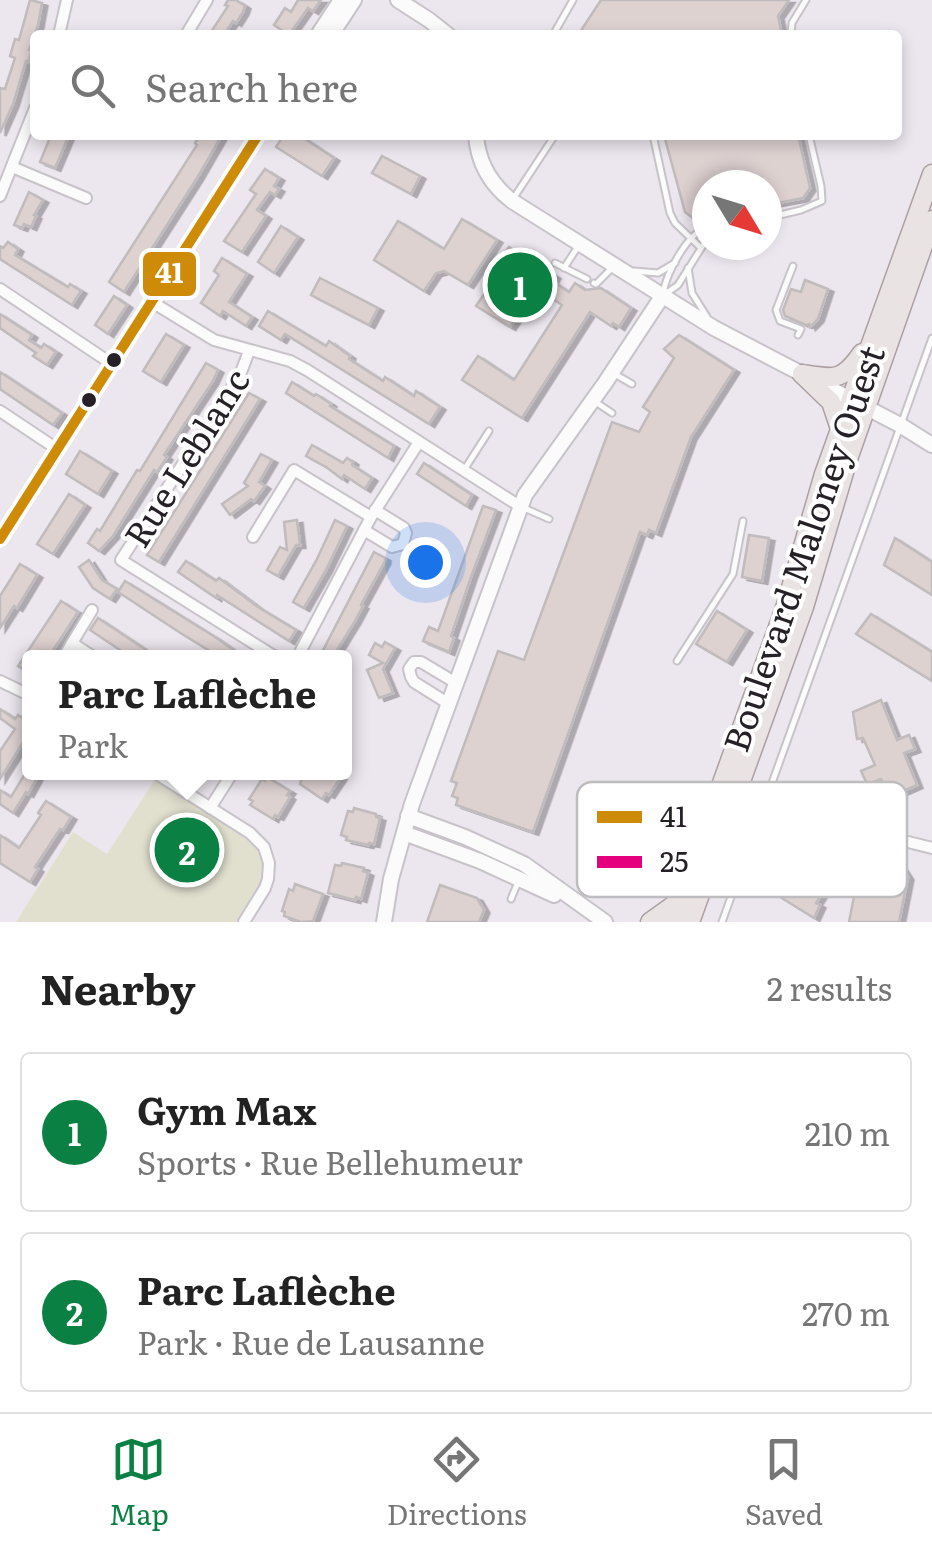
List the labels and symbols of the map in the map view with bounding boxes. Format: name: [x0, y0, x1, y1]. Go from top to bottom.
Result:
north arrow: [692, 170, 782, 260]
pin: 1: [488, 248, 552, 322]
line badge: 41: [141, 250, 198, 298]
text: 41: [155, 250, 184, 292]
street label: Boulevard Maloney Ouest: [708, 338, 896, 758]
unlabelled marker: [104, 350, 124, 370]
street label: Rue Leblanc: [109, 358, 261, 556]
unlabelled marker: [79, 390, 99, 410]
your location: [400, 537, 451, 588]
legend: [577, 782, 907, 897]
text: 41: [660, 794, 687, 836]
pin: 2: [154, 812, 220, 888]
text: 25: [660, 839, 688, 881]

